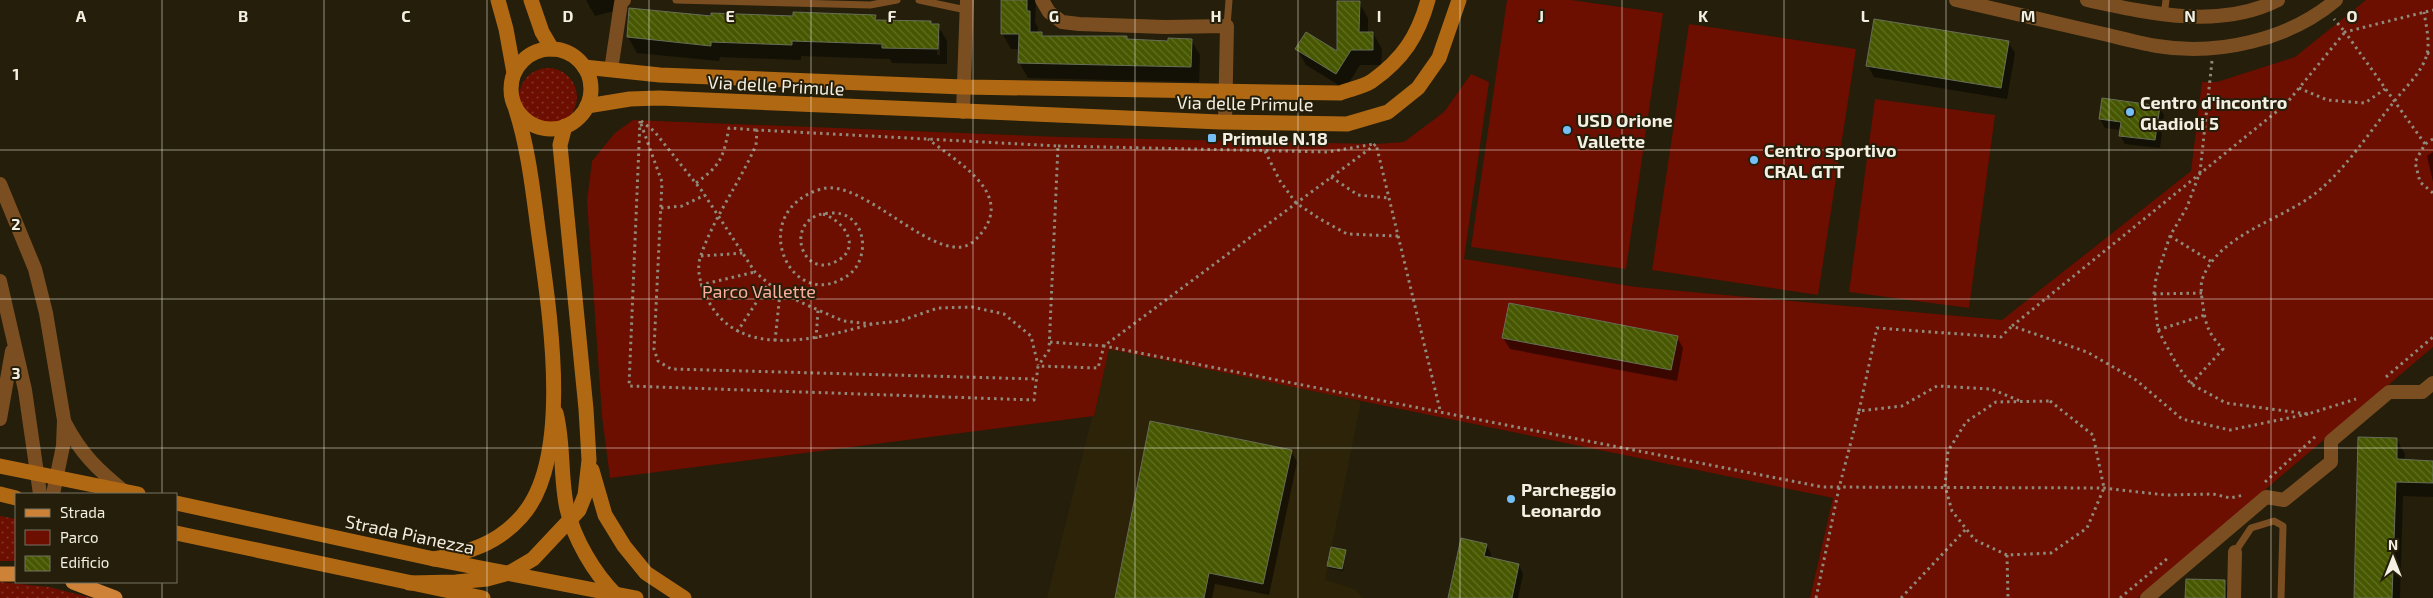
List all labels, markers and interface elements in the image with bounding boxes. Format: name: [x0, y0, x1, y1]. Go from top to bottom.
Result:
text: A: [76, 6, 87, 25]
text: B: [238, 6, 248, 25]
text: C: [401, 6, 411, 25]
text: D: [563, 6, 574, 25]
text: E: [725, 6, 735, 25]
text: F: [888, 6, 897, 25]
text: G: [1049, 6, 1059, 25]
text: H: [1210, 6, 1222, 25]
text: I: [1377, 6, 1381, 25]
text: J: [1538, 6, 1544, 25]
text: K: [1698, 6, 1709, 25]
text: L: [1861, 6, 1870, 25]
text: M: [2021, 6, 2035, 25]
text: N: [2184, 6, 2196, 25]
text: O: [2346, 6, 2358, 25]
text: 1: [13, 64, 19, 83]
street label: Via delle Primule: [707, 70, 845, 100]
street label: Via delle Primule: [1176, 91, 1314, 115]
place label: Centro d'incontro Gladioli 5: [2140, 91, 2287, 134]
marker: Centro d'incontro Gladioli 5: [2124, 106, 2136, 118]
place label: USD Orione Vallette: [1577, 109, 1673, 152]
marker: USD Orione Vallette: [1561, 124, 1573, 136]
place label: Primule N.18: [1222, 127, 1328, 149]
marker: Primule N.18: [1206, 132, 1218, 144]
place label: Centro sportivo CRAL GTT: [1764, 139, 1897, 182]
marker: Centro sportivo CRAL GTT: [1748, 154, 1760, 166]
text: 2: [11, 214, 21, 233]
park label: Parco Vallette: [702, 280, 816, 302]
text: 3: [11, 363, 21, 382]
place label: Parcheggio Leonardo: [1521, 478, 1616, 521]
legend: [15, 493, 178, 583]
marker: Parcheggio Leonardo: [1505, 493, 1517, 505]
text: Strada: [60, 503, 105, 521]
street label: Strada Pianezza: [343, 510, 477, 558]
text: Parco: [60, 528, 99, 546]
north arrow: [2368, 533, 2418, 583]
text: N: [2388, 536, 2398, 553]
text: Edificio: [60, 553, 109, 571]

